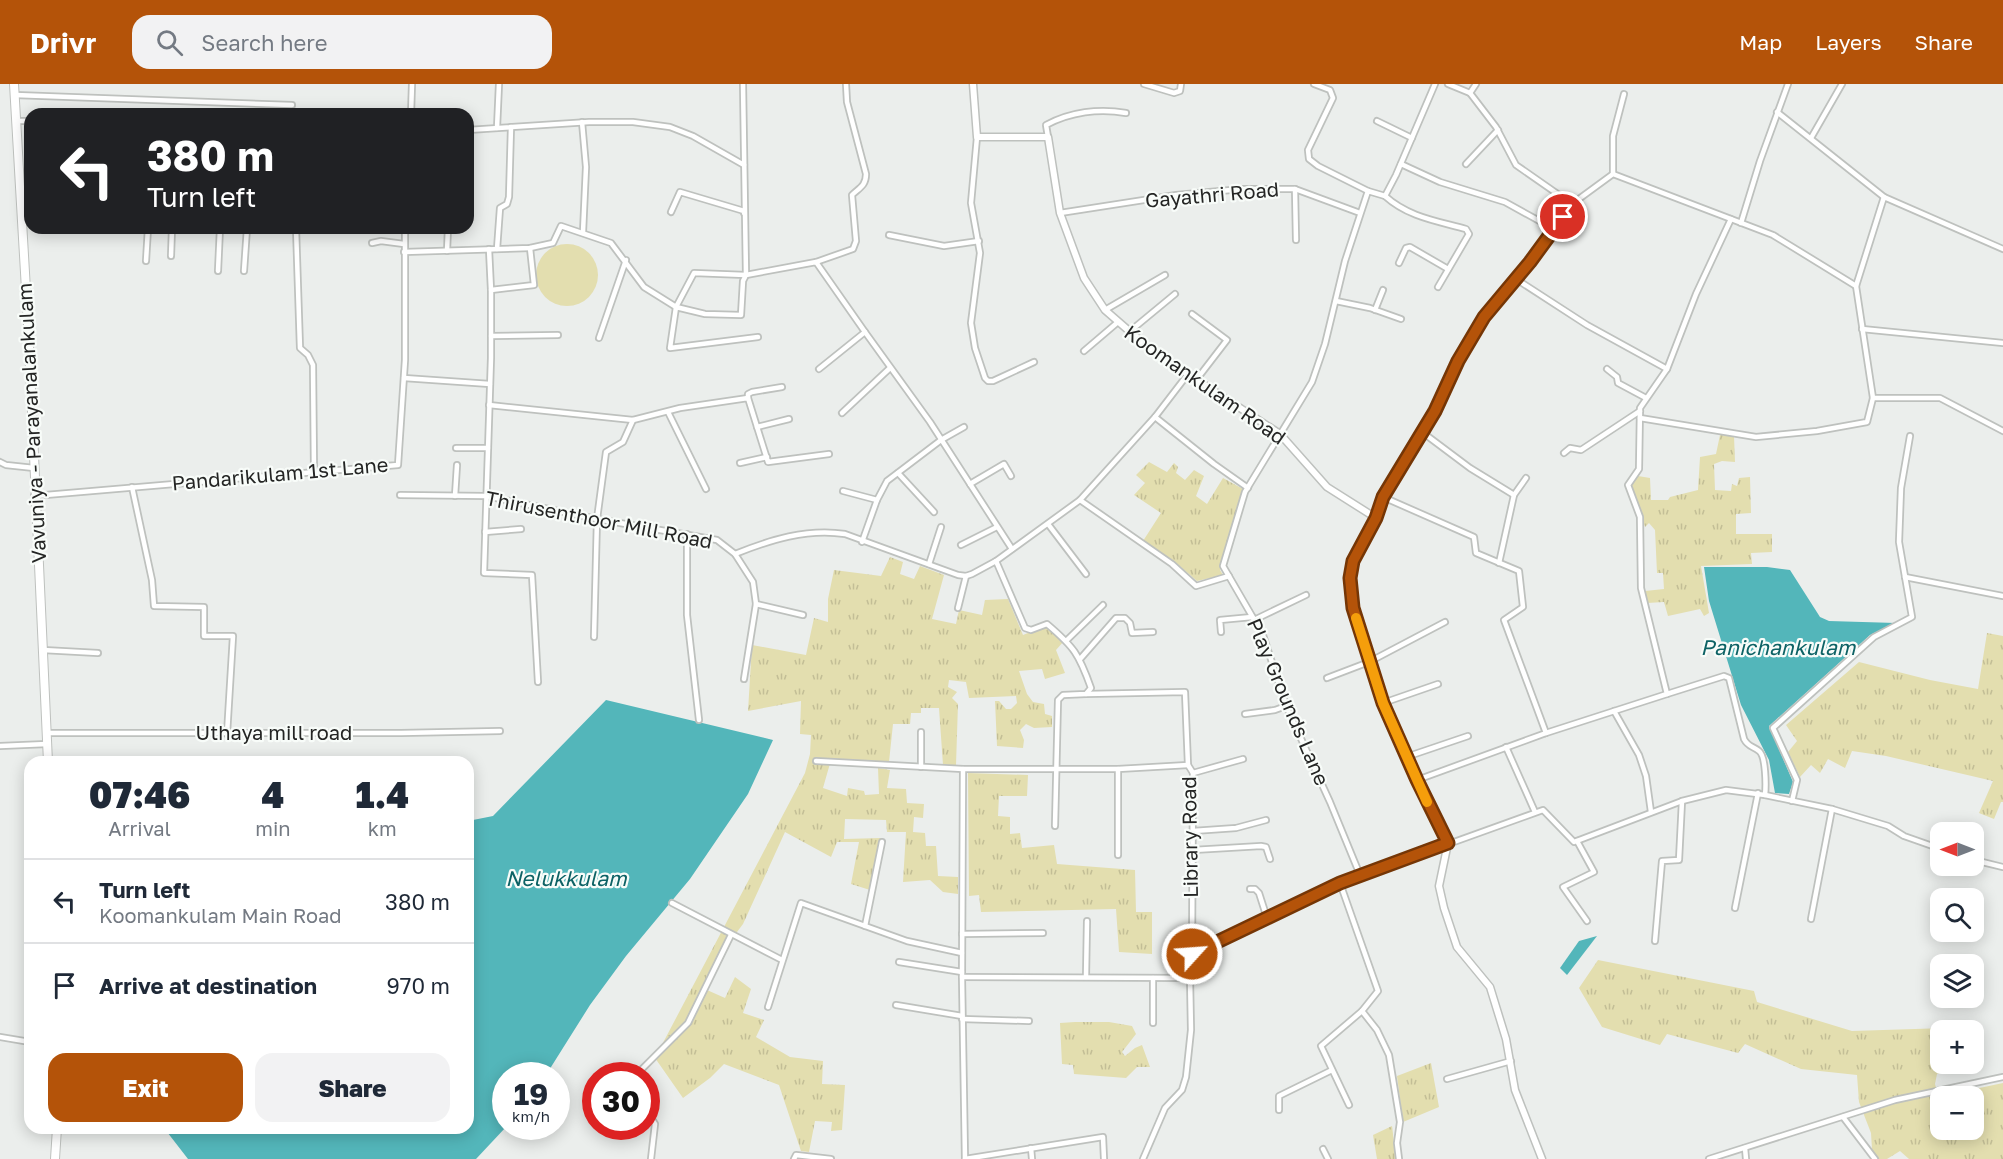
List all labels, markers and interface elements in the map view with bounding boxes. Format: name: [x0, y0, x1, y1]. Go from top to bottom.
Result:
search box: [132, 15, 552, 69]
text: Drivr: [30, 26, 96, 59]
icon: search: [153, 26, 186, 59]
text: Search here: [201, 29, 327, 56]
text: Map: [1739, 29, 1782, 55]
text: Layers: [1815, 29, 1882, 55]
text: Share: [1915, 29, 1973, 55]
text: 380 m: [147, 130, 274, 180]
icon: left: [48, 132, 126, 210]
street label: Gayathri Road: [1144, 176, 1280, 212]
text: Turn left: [147, 181, 256, 213]
pin: [1537, 191, 1588, 242]
icon: arrive: [1546, 200, 1579, 233]
street label: Vavuniya - Parayanalankulam: [12, 282, 50, 564]
street label: Koomankulam Road: [1120, 319, 1291, 449]
street label: Pandarikulam 1st Lane: [171, 452, 389, 494]
street label: Thirusenthoor Mill Road: [484, 485, 715, 553]
street label: Play Grounds Lane: [1243, 614, 1335, 789]
water label: Panichankulam: [1701, 634, 1857, 660]
street label: Uthaya mill road: [196, 720, 352, 744]
text: 07:46: [89, 773, 190, 816]
text: 4: [261, 773, 284, 816]
text: 1.4: [355, 773, 409, 816]
street label: Library Road: [1176, 776, 1202, 898]
text: Arrival: [108, 816, 171, 840]
text: min: [255, 816, 291, 840]
text: km: [368, 816, 397, 840]
north arrow: [1930, 822, 1984, 876]
map controls: [1930, 822, 1984, 1140]
water label: Nelukkulam: [505, 865, 628, 891]
text: Turn left: [99, 876, 190, 903]
icon: left: [48, 885, 81, 918]
text: 380 m: [385, 888, 450, 915]
button: search: [1930, 888, 1984, 942]
text: Koomankulam Main Road: [99, 903, 342, 927]
position arrow: [1160, 922, 1224, 986]
button: layers: [1930, 954, 1984, 1008]
icon: arrive: [48, 969, 81, 1002]
text: Arrive at destination: [99, 972, 317, 999]
text: 970 m: [386, 972, 450, 999]
button: +: [1930, 1020, 1984, 1074]
button: Exit: [48, 1053, 243, 1122]
button: Share: [255, 1053, 450, 1122]
speed limit sign: 30: [582, 1062, 660, 1140]
text: 19: [514, 1076, 548, 1112]
button: −: [1930, 1086, 1984, 1140]
text: km/h: [512, 1107, 550, 1125]

